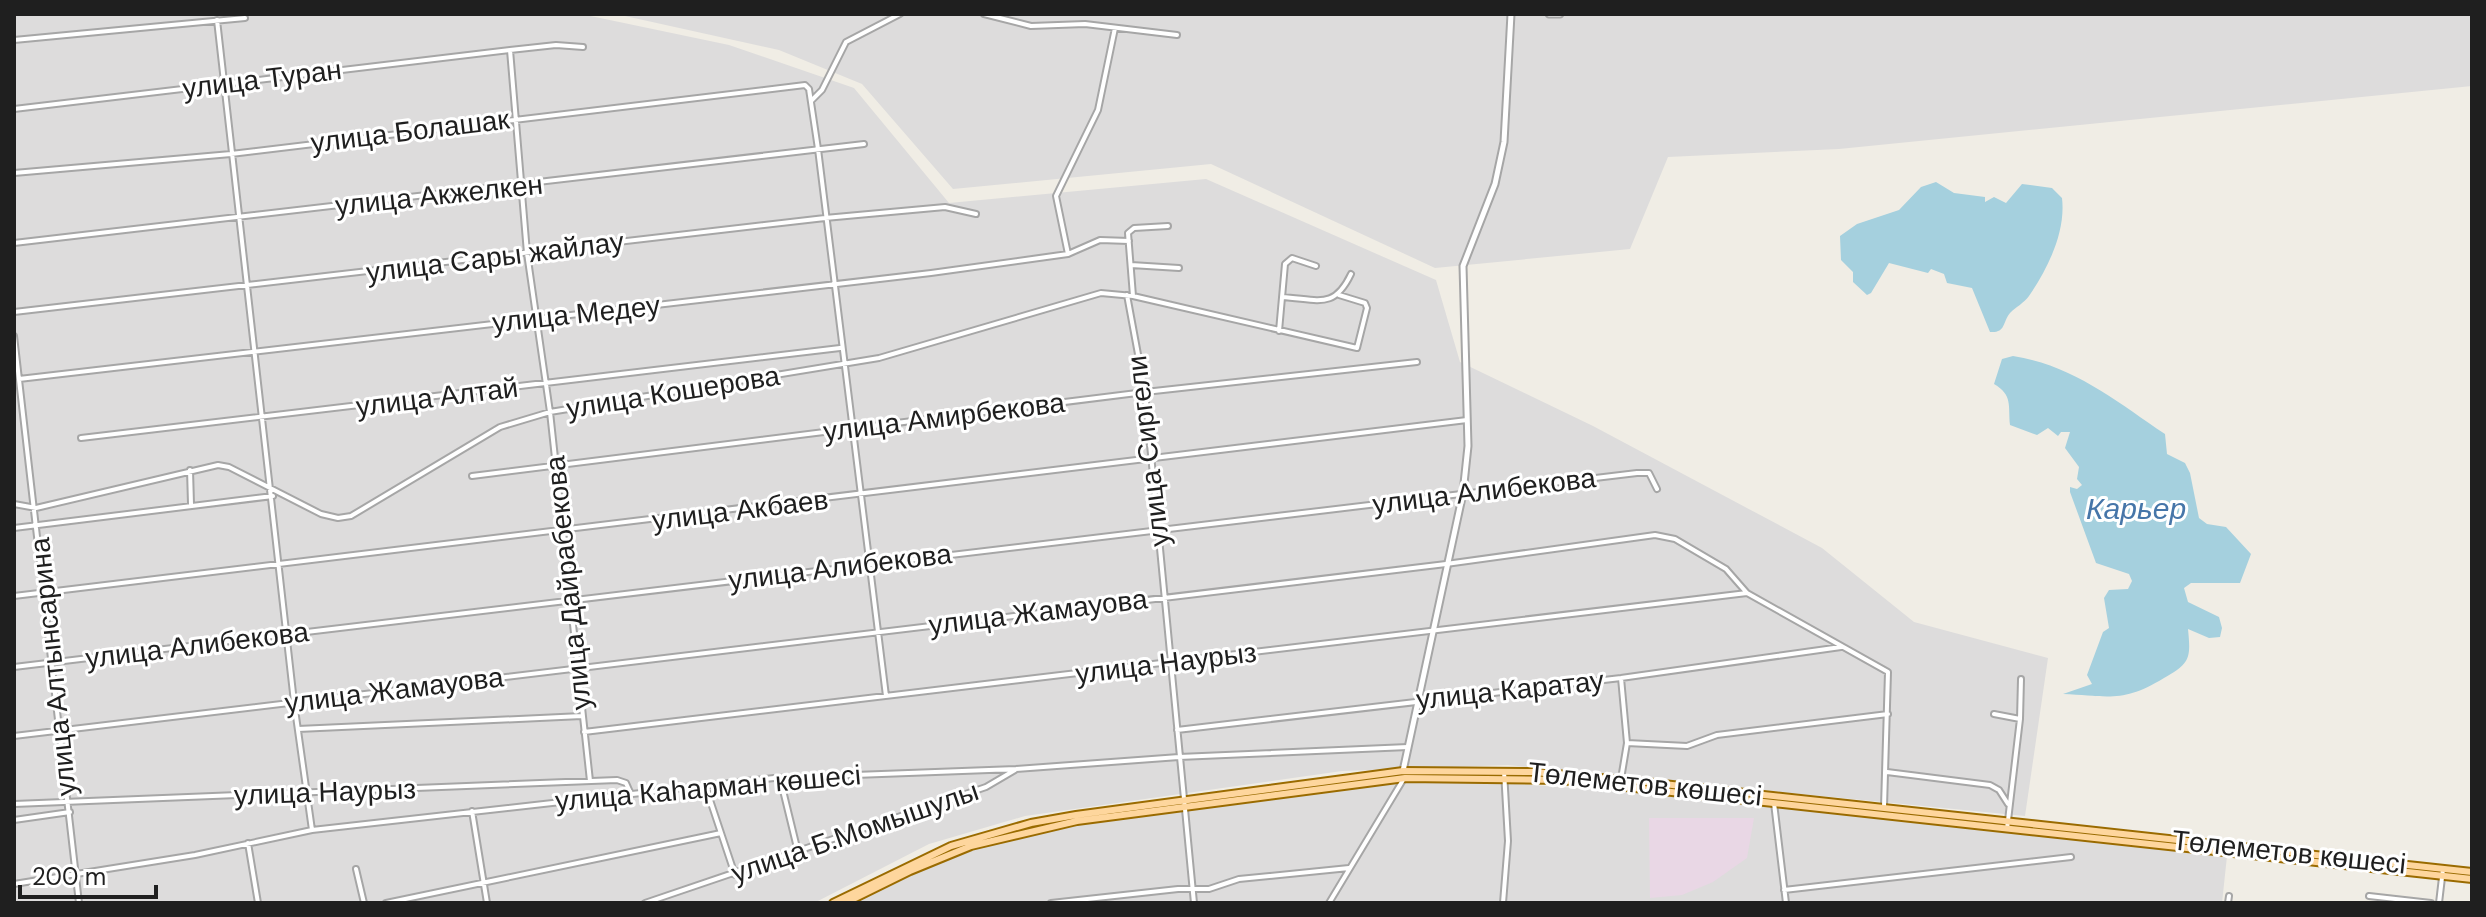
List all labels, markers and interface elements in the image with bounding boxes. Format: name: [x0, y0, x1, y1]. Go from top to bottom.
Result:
street label: улица Туран: [180, 51, 344, 107]
street label: улица Болашак: [309, 100, 512, 162]
street label: улица Акжелкен: [333, 166, 545, 224]
street label: улица Сары жайлау: [364, 223, 626, 291]
street label: улица Медеу: [490, 287, 662, 341]
street label: улица Сиргели: [1118, 353, 1178, 549]
street label: улица Кошерова: [564, 357, 783, 427]
street label: улица Алтай: [354, 369, 520, 425]
street label: улица Амирбекова: [821, 384, 1067, 450]
street label: улица Дайрабекова: [536, 454, 600, 712]
street label: улица Алибекова: [1370, 459, 1598, 523]
street label: улица Акбаев: [650, 481, 830, 539]
water label: Карьер: [2086, 489, 2186, 528]
street label: улица Алибекова: [726, 535, 954, 599]
street label: улица Алтынсарина: [21, 536, 85, 798]
street label: улица Жамауова: [927, 580, 1150, 644]
street label: улица Алибекова: [83, 613, 311, 677]
street label: улица Наурыз: [1073, 634, 1259, 692]
street label: улица Жамауова: [283, 658, 506, 722]
street label: улица Каратау: [1414, 662, 1606, 718]
street label: Төлеметов көшесі: [1526, 753, 1764, 815]
street label: улица Каһарман көшесі: [554, 756, 862, 820]
street label: улица Наурыз: [233, 770, 417, 814]
street label: улица Б.Момышулы: [726, 772, 984, 892]
street label: Төлеметов көшесі: [2170, 821, 2408, 883]
scale bar: [20, 849, 156, 899]
text: 200 m: [32, 861, 106, 892]

